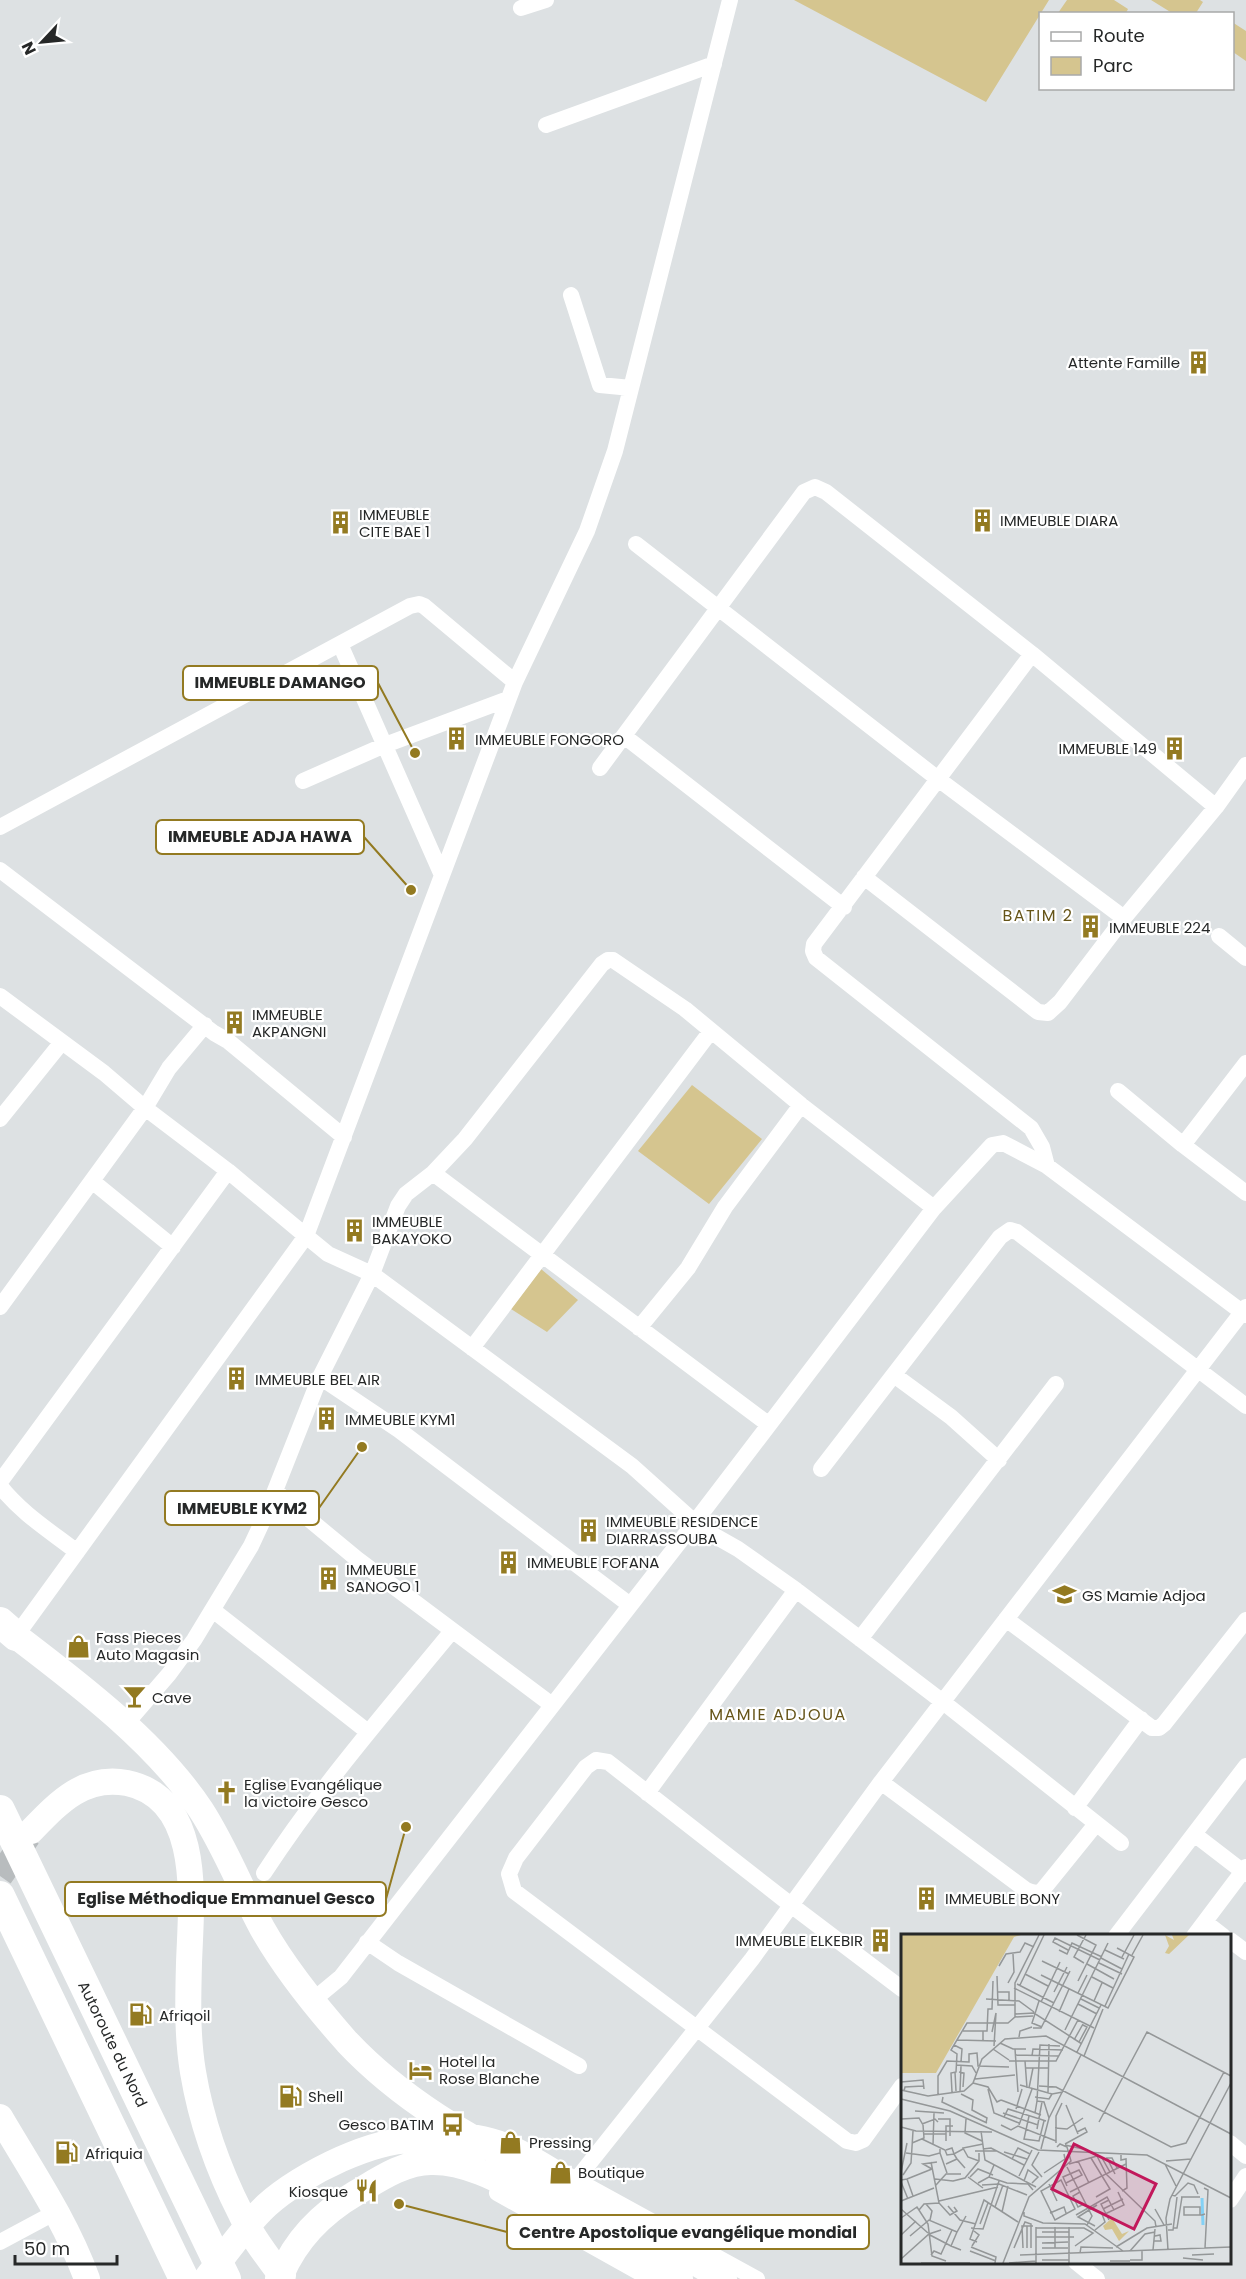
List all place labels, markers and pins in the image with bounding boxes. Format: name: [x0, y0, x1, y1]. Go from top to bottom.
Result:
building icon: Attente Famille: [1185, 349, 1211, 375]
place label: Attente Famille: [1068, 352, 1180, 373]
place label: IMMEUBLE CITE BAE 1: [359, 504, 430, 542]
building icon: IMMEUBLE DIARA: [969, 507, 995, 533]
building icon: IMMEUBLE CITE BAE 1: [328, 510, 354, 536]
place label: IMMEUBLE DIARA: [1000, 510, 1118, 531]
callout: IMMEUBLE DAMANGO: [183, 666, 378, 700]
building icon: IMMEUBLE FONGORO: [444, 726, 470, 752]
place label: IMMEUBLE FONGORO: [475, 729, 624, 750]
building icon: IMMEUBLE 149: [1162, 735, 1188, 761]
place label: IMMEUBLE 149: [1059, 738, 1157, 759]
callout: IMMEUBLE ADJA HAWA: [156, 820, 364, 854]
building icon: IMMEUBLE 224: [1078, 914, 1104, 940]
place label: IMMEUBLE 224: [1109, 917, 1210, 938]
place label: IMMEUBLE AKPANGNI: [252, 1004, 326, 1042]
building icon: IMMEUBLE AKPANGNI: [221, 1010, 247, 1036]
place label: IMMEUBLE BAKAYOKO: [372, 1211, 452, 1249]
building icon: IMMEUBLE BAKAYOKO: [341, 1217, 367, 1243]
building icon: IMMEUBLE BEL AIR: [224, 1366, 250, 1392]
place label: IMMEUBLE BEL AIR: [255, 1369, 380, 1390]
building icon: IMMEUBLE KYM1: [314, 1406, 340, 1432]
place label: IMMEUBLE KYM1: [345, 1409, 455, 1430]
callout: IMMEUBLE KYM2: [165, 1491, 319, 1525]
place label: IMMEUBLE RESIDENCE DIARRASSOUBA: [606, 1511, 758, 1549]
building icon: IMMEUBLE RESIDENCE DIARRASSOUBA: [575, 1517, 601, 1543]
building icon: IMMEUBLE FOFANA: [496, 1549, 522, 1575]
place label: IMMEUBLE FOFANA: [527, 1552, 659, 1573]
place label: IMMEUBLE SANOGO 1: [346, 1559, 420, 1597]
building icon: IMMEUBLE SANOGO 1: [315, 1565, 341, 1591]
school or university icon: GS Mamie Adjoa: [1051, 1582, 1077, 1608]
place label: GS Mamie Adjoa: [1082, 1585, 1206, 1606]
place label: Fass Pieces Auto Magasin: [96, 1627, 199, 1665]
shop icon: Fass Pieces Auto Magasin: [65, 1633, 91, 1659]
bar icon: Cave: [121, 1684, 147, 1710]
place label: Cave: [152, 1687, 191, 1708]
place label: Eglise Evangélique la victoire Gesco: [244, 1774, 382, 1812]
church icon: Eglise Evangélique la victoire Gesco: [213, 1780, 239, 1806]
callout: Eglise Méthodique Emmanuel Gesco: [65, 1882, 386, 1916]
building icon: IMMEUBLE BONY: [914, 1885, 940, 1911]
place label: IMMEUBLE BONY: [945, 1888, 1060, 1909]
building icon: IMMEUBLE ELKEBIR: [868, 1927, 894, 1953]
place label: IMMEUBLE ELKEBIR: [735, 1930, 863, 1951]
fuel station icon: Afriqoil: [128, 2002, 154, 2028]
place label: Afriqoil: [159, 2005, 210, 2026]
place label: Hotel la Rose Blanche: [439, 2051, 540, 2089]
hotel icon: Hotel la Rose Blanche: [408, 2057, 434, 2083]
fuel station icon: Shell: [277, 2083, 303, 2109]
place label: Shell: [308, 2086, 343, 2107]
bus stop icon: Gesco BATIM: [439, 2111, 465, 2137]
place label: Gesco BATIM: [338, 2114, 434, 2135]
shop icon: Pressing: [498, 2129, 524, 2155]
place label: Pressing: [529, 2132, 592, 2153]
fuel station icon: Afriquia: [54, 2140, 80, 2166]
place label: Afriquia: [85, 2143, 143, 2164]
shop icon: Boutique: [547, 2159, 573, 2185]
place label: Boutique: [578, 2162, 645, 2183]
restaurant icon: Kiosque: [353, 2178, 379, 2204]
place label: Kiosque: [289, 2181, 348, 2202]
callout: Centre Apostolique evangélique mondial: [507, 2215, 869, 2249]

